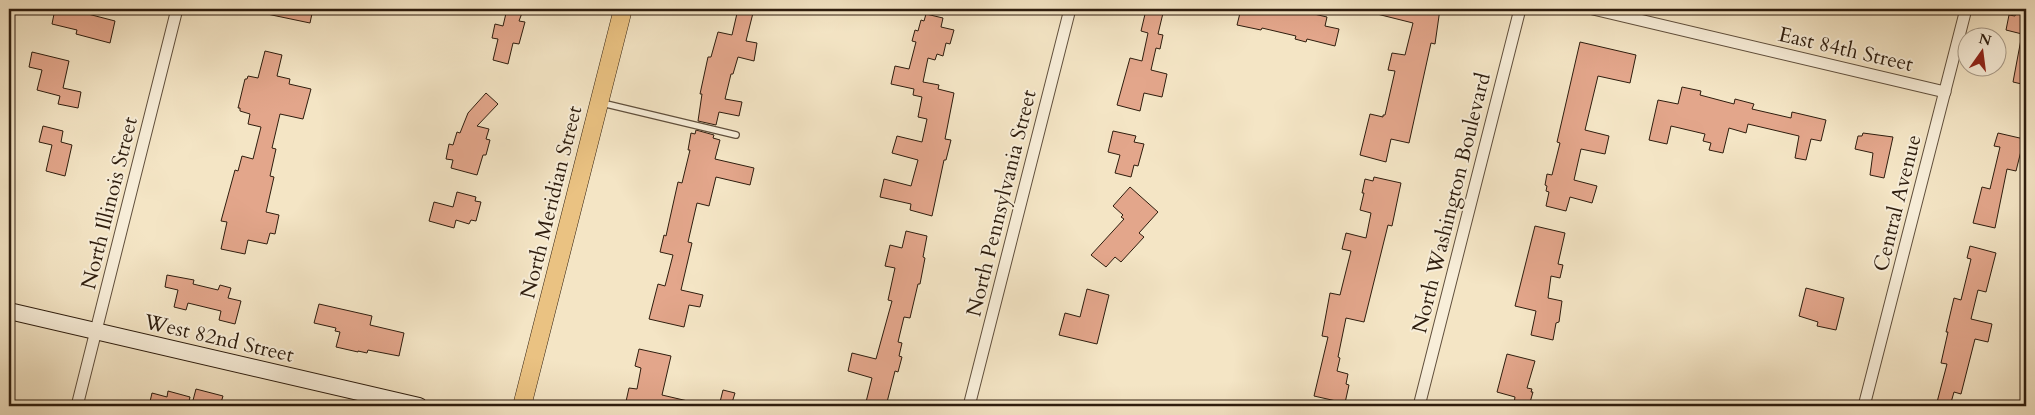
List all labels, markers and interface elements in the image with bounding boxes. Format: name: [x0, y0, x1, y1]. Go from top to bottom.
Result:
street label: East 84th Street: [1776, 20, 1916, 79]
north arrow: [1958, 28, 2008, 78]
text: N: [1977, 29, 1993, 51]
street label: North Washington Boulevard: [1405, 70, 1498, 336]
street label: North Pennsylvania Street: [959, 86, 1044, 320]
street label: North Meridian Street: [513, 102, 590, 302]
street label: North Illinois Street: [74, 113, 145, 292]
street label: Central Avenue: [1866, 132, 1928, 275]
street label: West 82nd Street: [140, 307, 297, 370]

